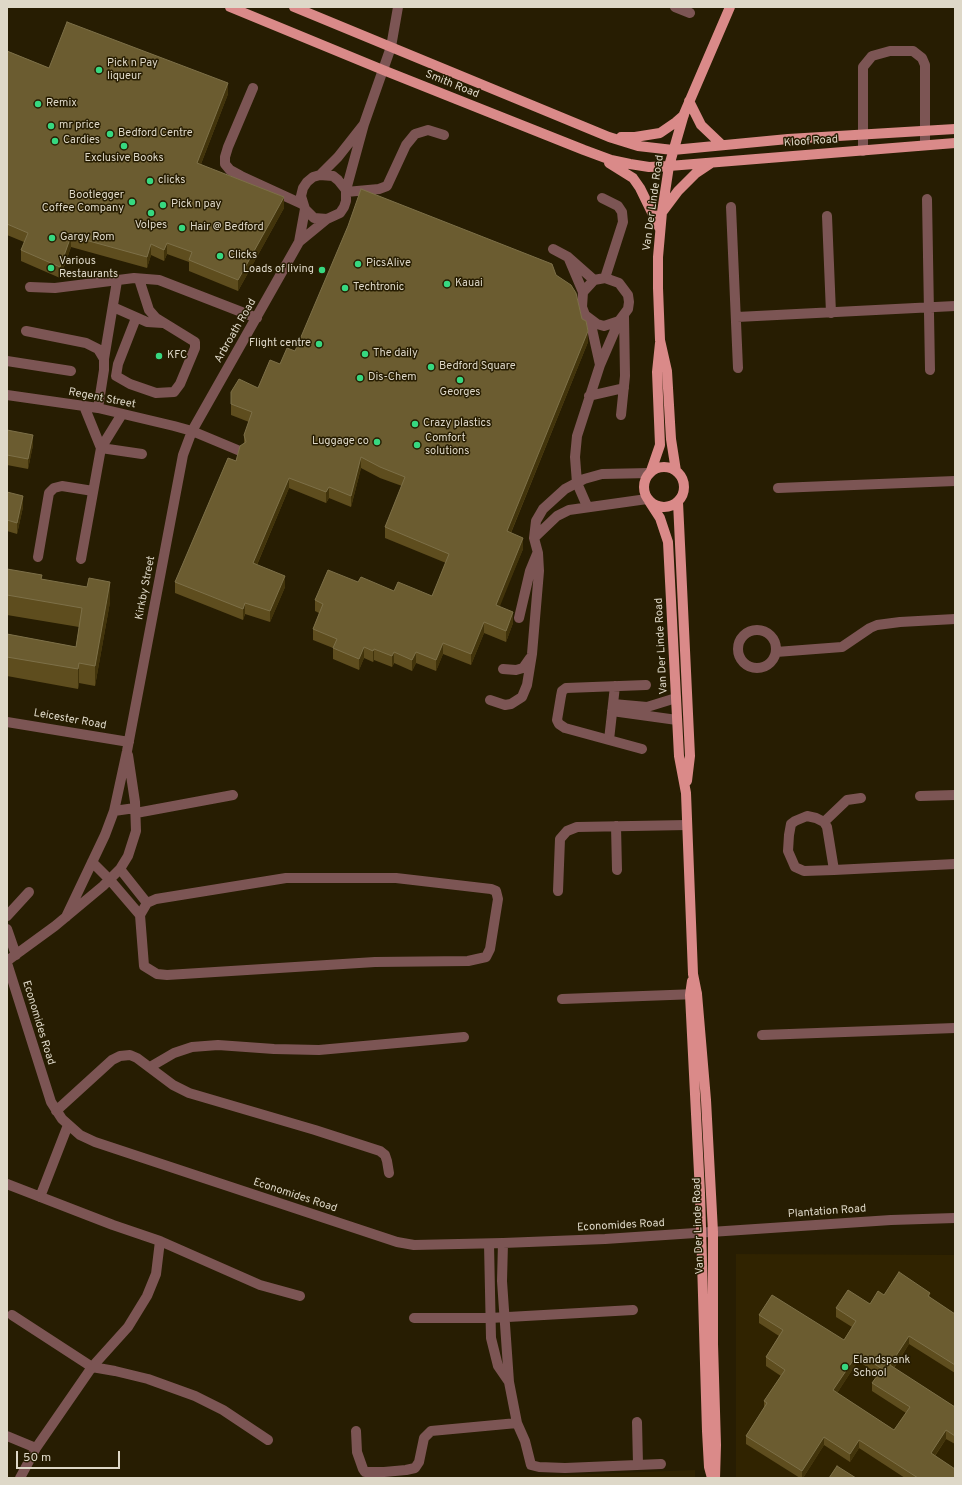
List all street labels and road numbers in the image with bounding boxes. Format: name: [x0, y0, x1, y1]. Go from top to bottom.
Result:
street label: Smith Road: [423, 68, 481, 102]
street label: Kloof Road: [784, 134, 838, 150]
street label: Van Der Linde Road: [641, 154, 667, 252]
street label: Arbroath Road: [212, 297, 260, 365]
street label: Regent Street: [67, 386, 137, 412]
street label: Kirkby Street: [133, 555, 159, 621]
street label: Van Der Linde Road: [653, 597, 671, 695]
street label: Leicester Road: [33, 707, 107, 733]
street label: Economides Road: [19, 979, 57, 1067]
street label: Economides Road: [251, 1176, 339, 1216]
street label: Van Der Linde Road: [691, 1177, 707, 1275]
street label: Plantation Road: [787, 1203, 867, 1221]
street label: Economides Road: [577, 1217, 665, 1235]

